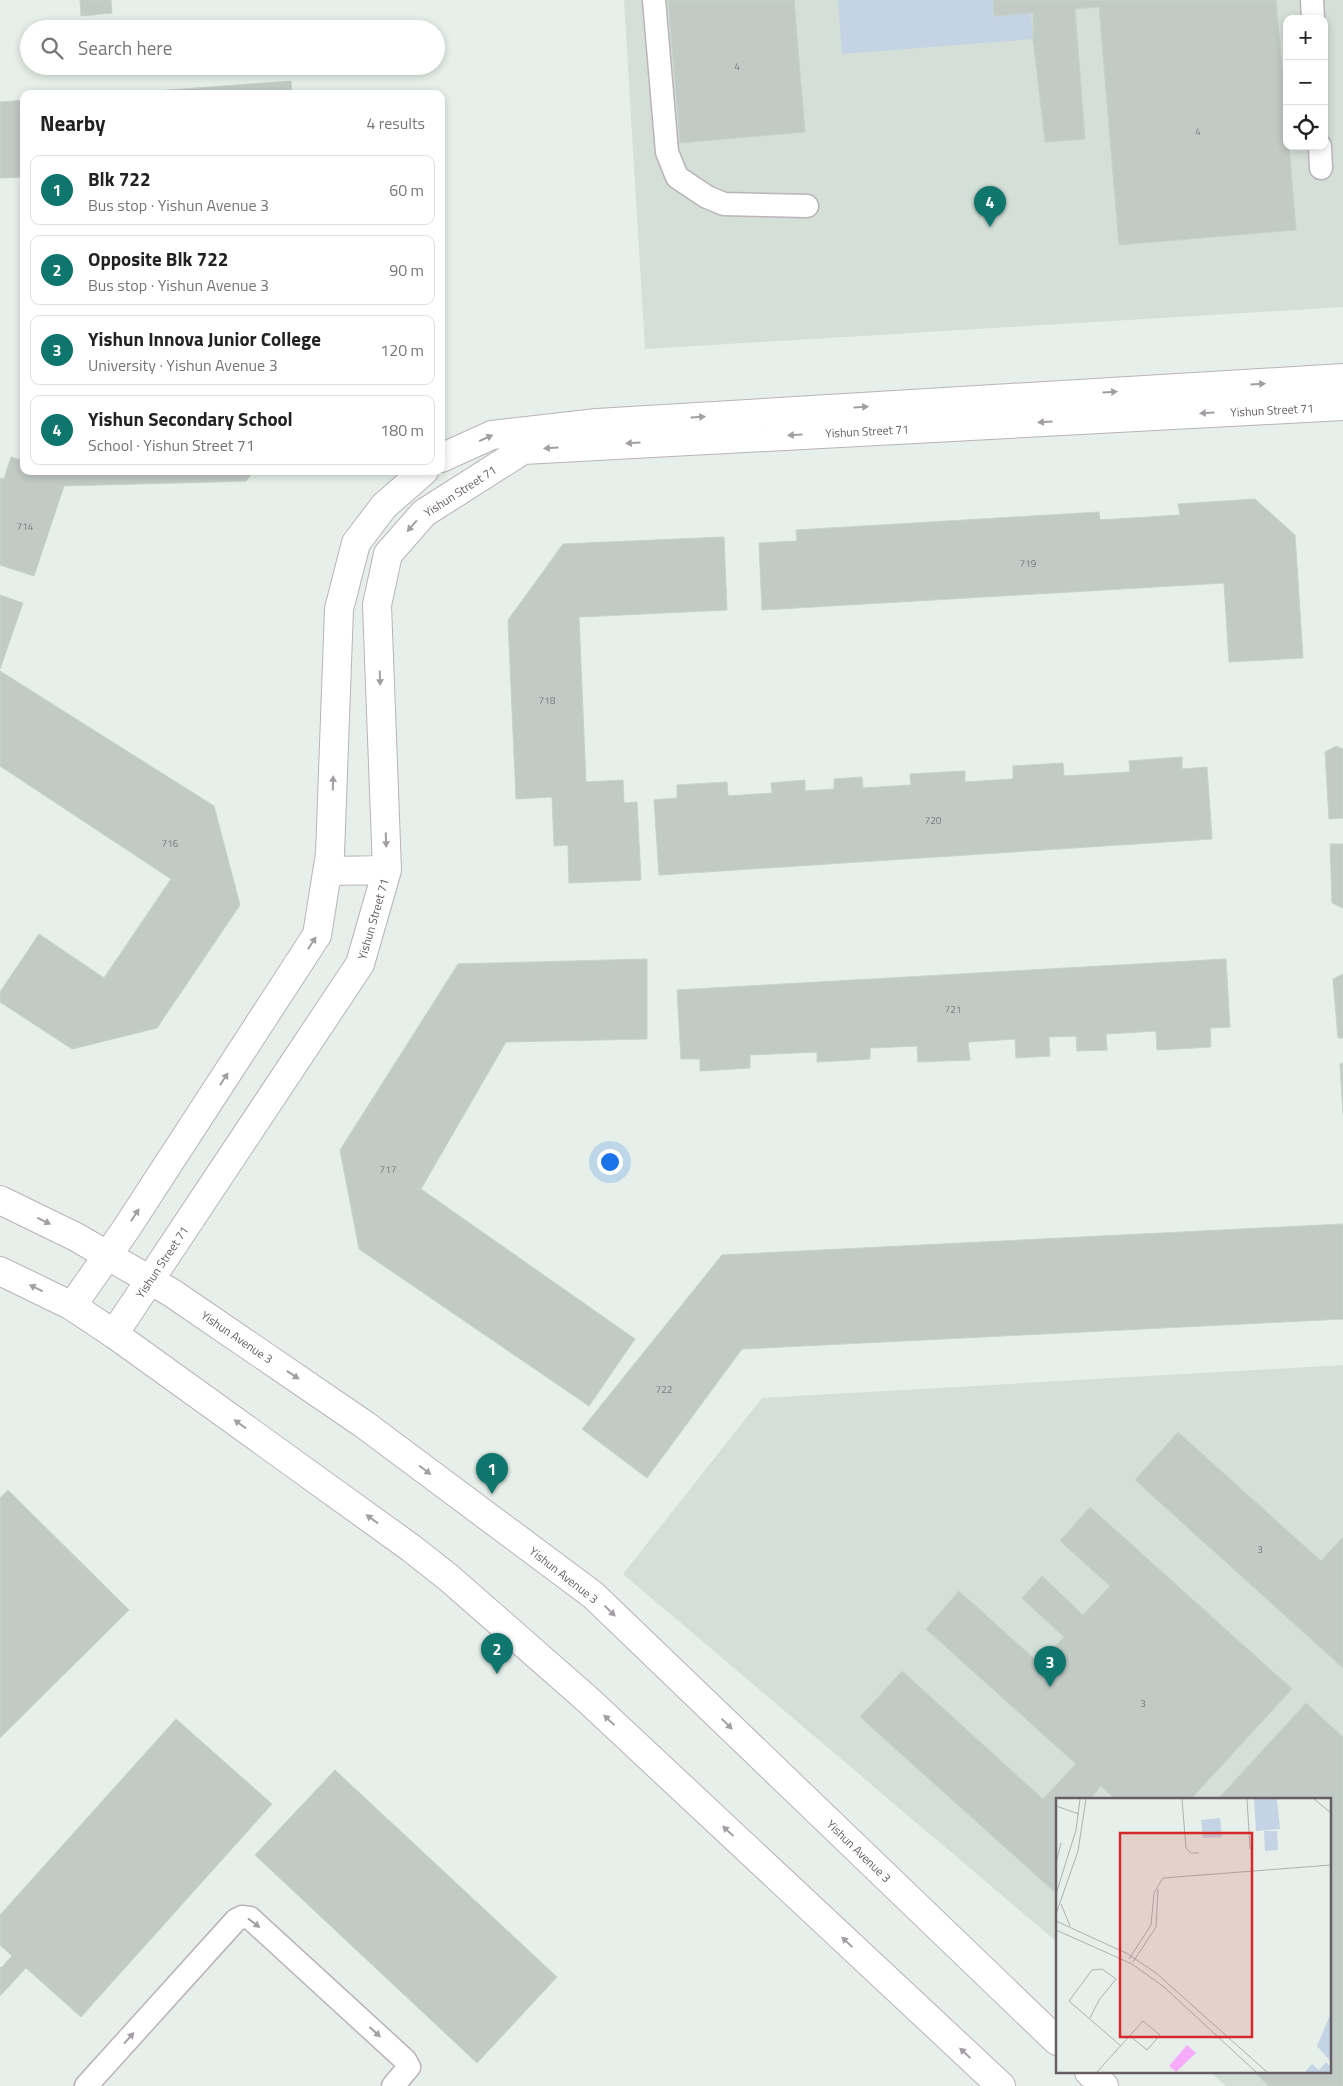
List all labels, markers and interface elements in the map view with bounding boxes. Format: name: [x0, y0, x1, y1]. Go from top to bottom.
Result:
map controls: [1283, 15, 1328, 150]
button: +: [1283, 15, 1328, 60]
search box: [20, 20, 445, 75]
text: Search here: [78, 33, 172, 62]
icon: search: [38, 34, 66, 62]
house number: 4: [734, 59, 740, 74]
button: −: [1283, 60, 1328, 105]
button: locate: [1283, 105, 1328, 150]
text: Nearby: [40, 107, 105, 139]
text: 4 results: [366, 111, 425, 135]
house number: 4: [1195, 124, 1201, 139]
text: Blk 722: [88, 164, 151, 193]
text: 1: [53, 178, 61, 202]
text: 60 m: [389, 178, 424, 202]
pin: 4: [974, 186, 1006, 227]
text: Bus stop · Yishun Avenue 3: [88, 193, 269, 217]
text: Opposite Blk 722: [88, 244, 228, 273]
text: 2: [53, 258, 61, 282]
text: 90 m: [389, 258, 424, 282]
text: Bus stop · Yishun Avenue 3: [88, 273, 269, 297]
text: Yishun Innova Junior College: [88, 324, 321, 353]
text: 3: [53, 338, 61, 362]
text: 120 m: [380, 338, 424, 362]
text: University · Yishun Avenue 3: [88, 353, 278, 377]
one-way arrow: [1250, 379, 1266, 387]
one-way arrow: [1102, 387, 1118, 395]
street label: Yishun Street 71: [1230, 398, 1314, 422]
one-way arrow: [853, 402, 869, 410]
text: Yishun Secondary School: [88, 404, 293, 433]
one-way arrow: [1199, 410, 1215, 418]
one-way arrow: [691, 412, 707, 420]
text: 4: [53, 418, 61, 442]
text: 180 m: [380, 418, 424, 442]
one-way arrow: [1036, 418, 1052, 426]
street label: Yishun Street 71: [825, 419, 909, 443]
one-way arrow: [787, 431, 803, 439]
text: School · Yishun Street 71: [88, 433, 255, 457]
one-way arrow: [479, 433, 493, 441]
one-way arrow: [624, 440, 640, 448]
one-way arrow: [542, 444, 558, 452]
street label: Yishun Street 71: [420, 460, 500, 522]
house number: 714: [17, 519, 34, 534]
one-way arrow: [407, 519, 418, 532]
house number: 719: [1020, 556, 1037, 571]
one-way arrow: [376, 670, 384, 686]
house number: 718: [539, 693, 556, 708]
one-way arrow: [329, 774, 337, 790]
house number: 720: [925, 813, 942, 828]
one-way arrow: [382, 833, 390, 849]
house number: 716: [162, 836, 179, 851]
street label: Yishun Street 71: [352, 876, 394, 962]
one-way arrow: [308, 936, 317, 949]
house number: 721: [945, 1002, 961, 1017]
one-way arrow: [219, 1072, 229, 1085]
your location: [597, 1149, 623, 1175]
house number: 717: [380, 1162, 396, 1177]
one-way arrow: [130, 1208, 140, 1222]
one-way arrow: [37, 1217, 51, 1225]
street label: Yishun Street 71: [131, 1222, 193, 1302]
one-way arrow: [29, 1284, 43, 1292]
street label: Yishun Avenue 3: [197, 1306, 277, 1368]
one-way arrow: [286, 1370, 300, 1380]
house number: 722: [656, 1382, 672, 1397]
one-way arrow: [234, 1419, 247, 1430]
pin: 1: [476, 1453, 508, 1494]
one-way arrow: [418, 1464, 431, 1475]
one-way arrow: [365, 1514, 378, 1524]
street label: Yishun Avenue 3: [525, 1542, 603, 1608]
house number: 3: [1257, 1542, 1263, 1557]
one-way arrow: [603, 1605, 615, 1617]
pin: 2: [481, 1633, 513, 1674]
pin: 3: [1034, 1646, 1066, 1687]
house number: 3: [1140, 1696, 1146, 1711]
one-way arrow: [604, 1714, 616, 1726]
one-way arrow: [720, 1718, 732, 1730]
inset map: [1056, 1798, 1330, 2074]
street label: Yishun Avenue 3: [822, 1815, 896, 1887]
one-way arrow: [722, 1825, 734, 1837]
one-way arrow: [247, 1918, 261, 1928]
one-way arrow: [841, 1936, 853, 1948]
one-way arrow: [368, 2026, 380, 2038]
one-way arrow: [124, 2032, 135, 2045]
one-way arrow: [960, 2047, 972, 2059]

